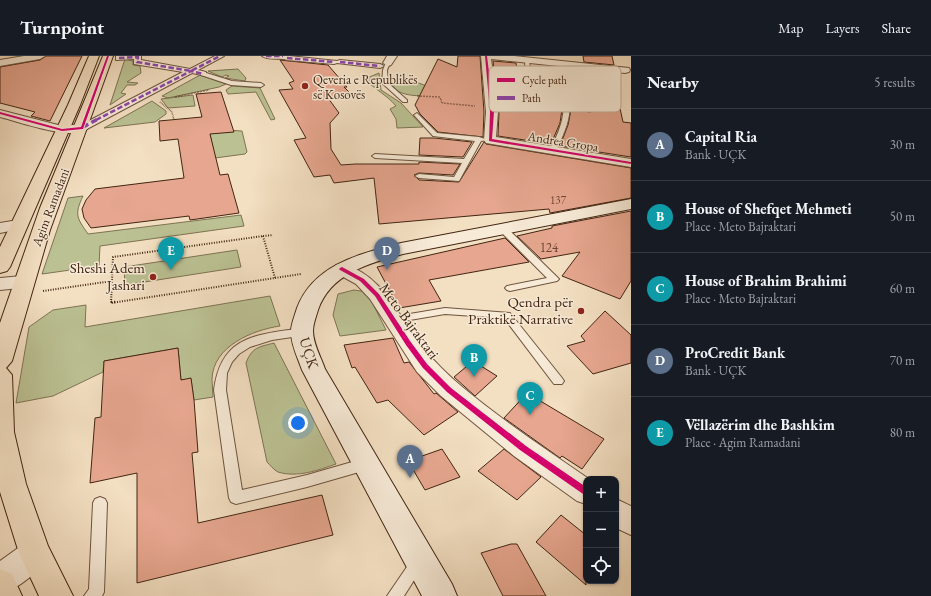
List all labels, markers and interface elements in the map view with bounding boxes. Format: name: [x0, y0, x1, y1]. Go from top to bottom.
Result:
text: Turnpoint: [20, 15, 104, 40]
text: Map: [778, 19, 803, 37]
text: Layers: [825, 19, 860, 37]
text: Share: [882, 19, 911, 37]
legend: [489, 66, 621, 112]
place label: Qeveria e Republikës së Kosovës: [313, 71, 418, 103]
text: Nearby: [647, 71, 699, 93]
text: Cycle path: [522, 73, 567, 87]
text: 5 results: [874, 74, 915, 91]
marker: Qeveria e Republikës së Kosovës: [300, 81, 310, 91]
text: Path: [522, 91, 541, 105]
street label: Andrea Gropa: [525, 127, 600, 156]
text: Capital Ria: [685, 127, 757, 146]
text: A: [655, 136, 665, 153]
text: 30 m: [890, 136, 915, 153]
text: Bank · UÇK: [685, 146, 746, 163]
street label: Agim Ramadani: [27, 166, 73, 249]
house number: 137: [550, 193, 567, 207]
text: House of Shefqet Mehmeti: [685, 199, 852, 218]
text: B: [656, 208, 664, 225]
text: 50 m: [890, 208, 915, 225]
text: Place · Meto Bajraktari: [685, 218, 796, 235]
pin: E: [158, 237, 184, 270]
pin: D: [374, 237, 400, 270]
house number: 124: [540, 239, 559, 256]
place label: Sheshi Adem Jashari: [70, 258, 145, 294]
text: House of Brahim Brahimi: [685, 271, 847, 290]
marker: Sheshi Adem Jashari: [148, 272, 158, 282]
street label: Meto Bajraktari: [375, 279, 444, 363]
text: C: [655, 280, 665, 297]
text: 60 m: [890, 280, 915, 297]
text: Place · Meto Bajraktari: [685, 290, 796, 307]
place label: Qendra për Praktikë Narrative: [468, 292, 573, 328]
marker: Qendra për Praktikë Narrative: [576, 306, 586, 316]
street label: UÇK: [296, 335, 324, 372]
text: ProCredit Bank: [685, 343, 785, 362]
pin: B: [461, 344, 487, 377]
text: D: [655, 352, 665, 369]
text: 70 m: [890, 352, 915, 369]
text: Bank · UÇK: [685, 362, 746, 379]
pin: C: [517, 382, 543, 415]
your location: [288, 413, 308, 433]
text: Vëllazërim dhe Bashkim: [685, 415, 835, 434]
text: E: [656, 424, 664, 441]
text: 80 m: [890, 424, 915, 441]
text: Place · Agim Ramadani: [685, 434, 801, 451]
pin: A: [397, 445, 423, 478]
map controls: [583, 476, 619, 584]
button: +: [583, 476, 619, 512]
button: −: [583, 512, 619, 548]
button: locate: [583, 548, 619, 584]

